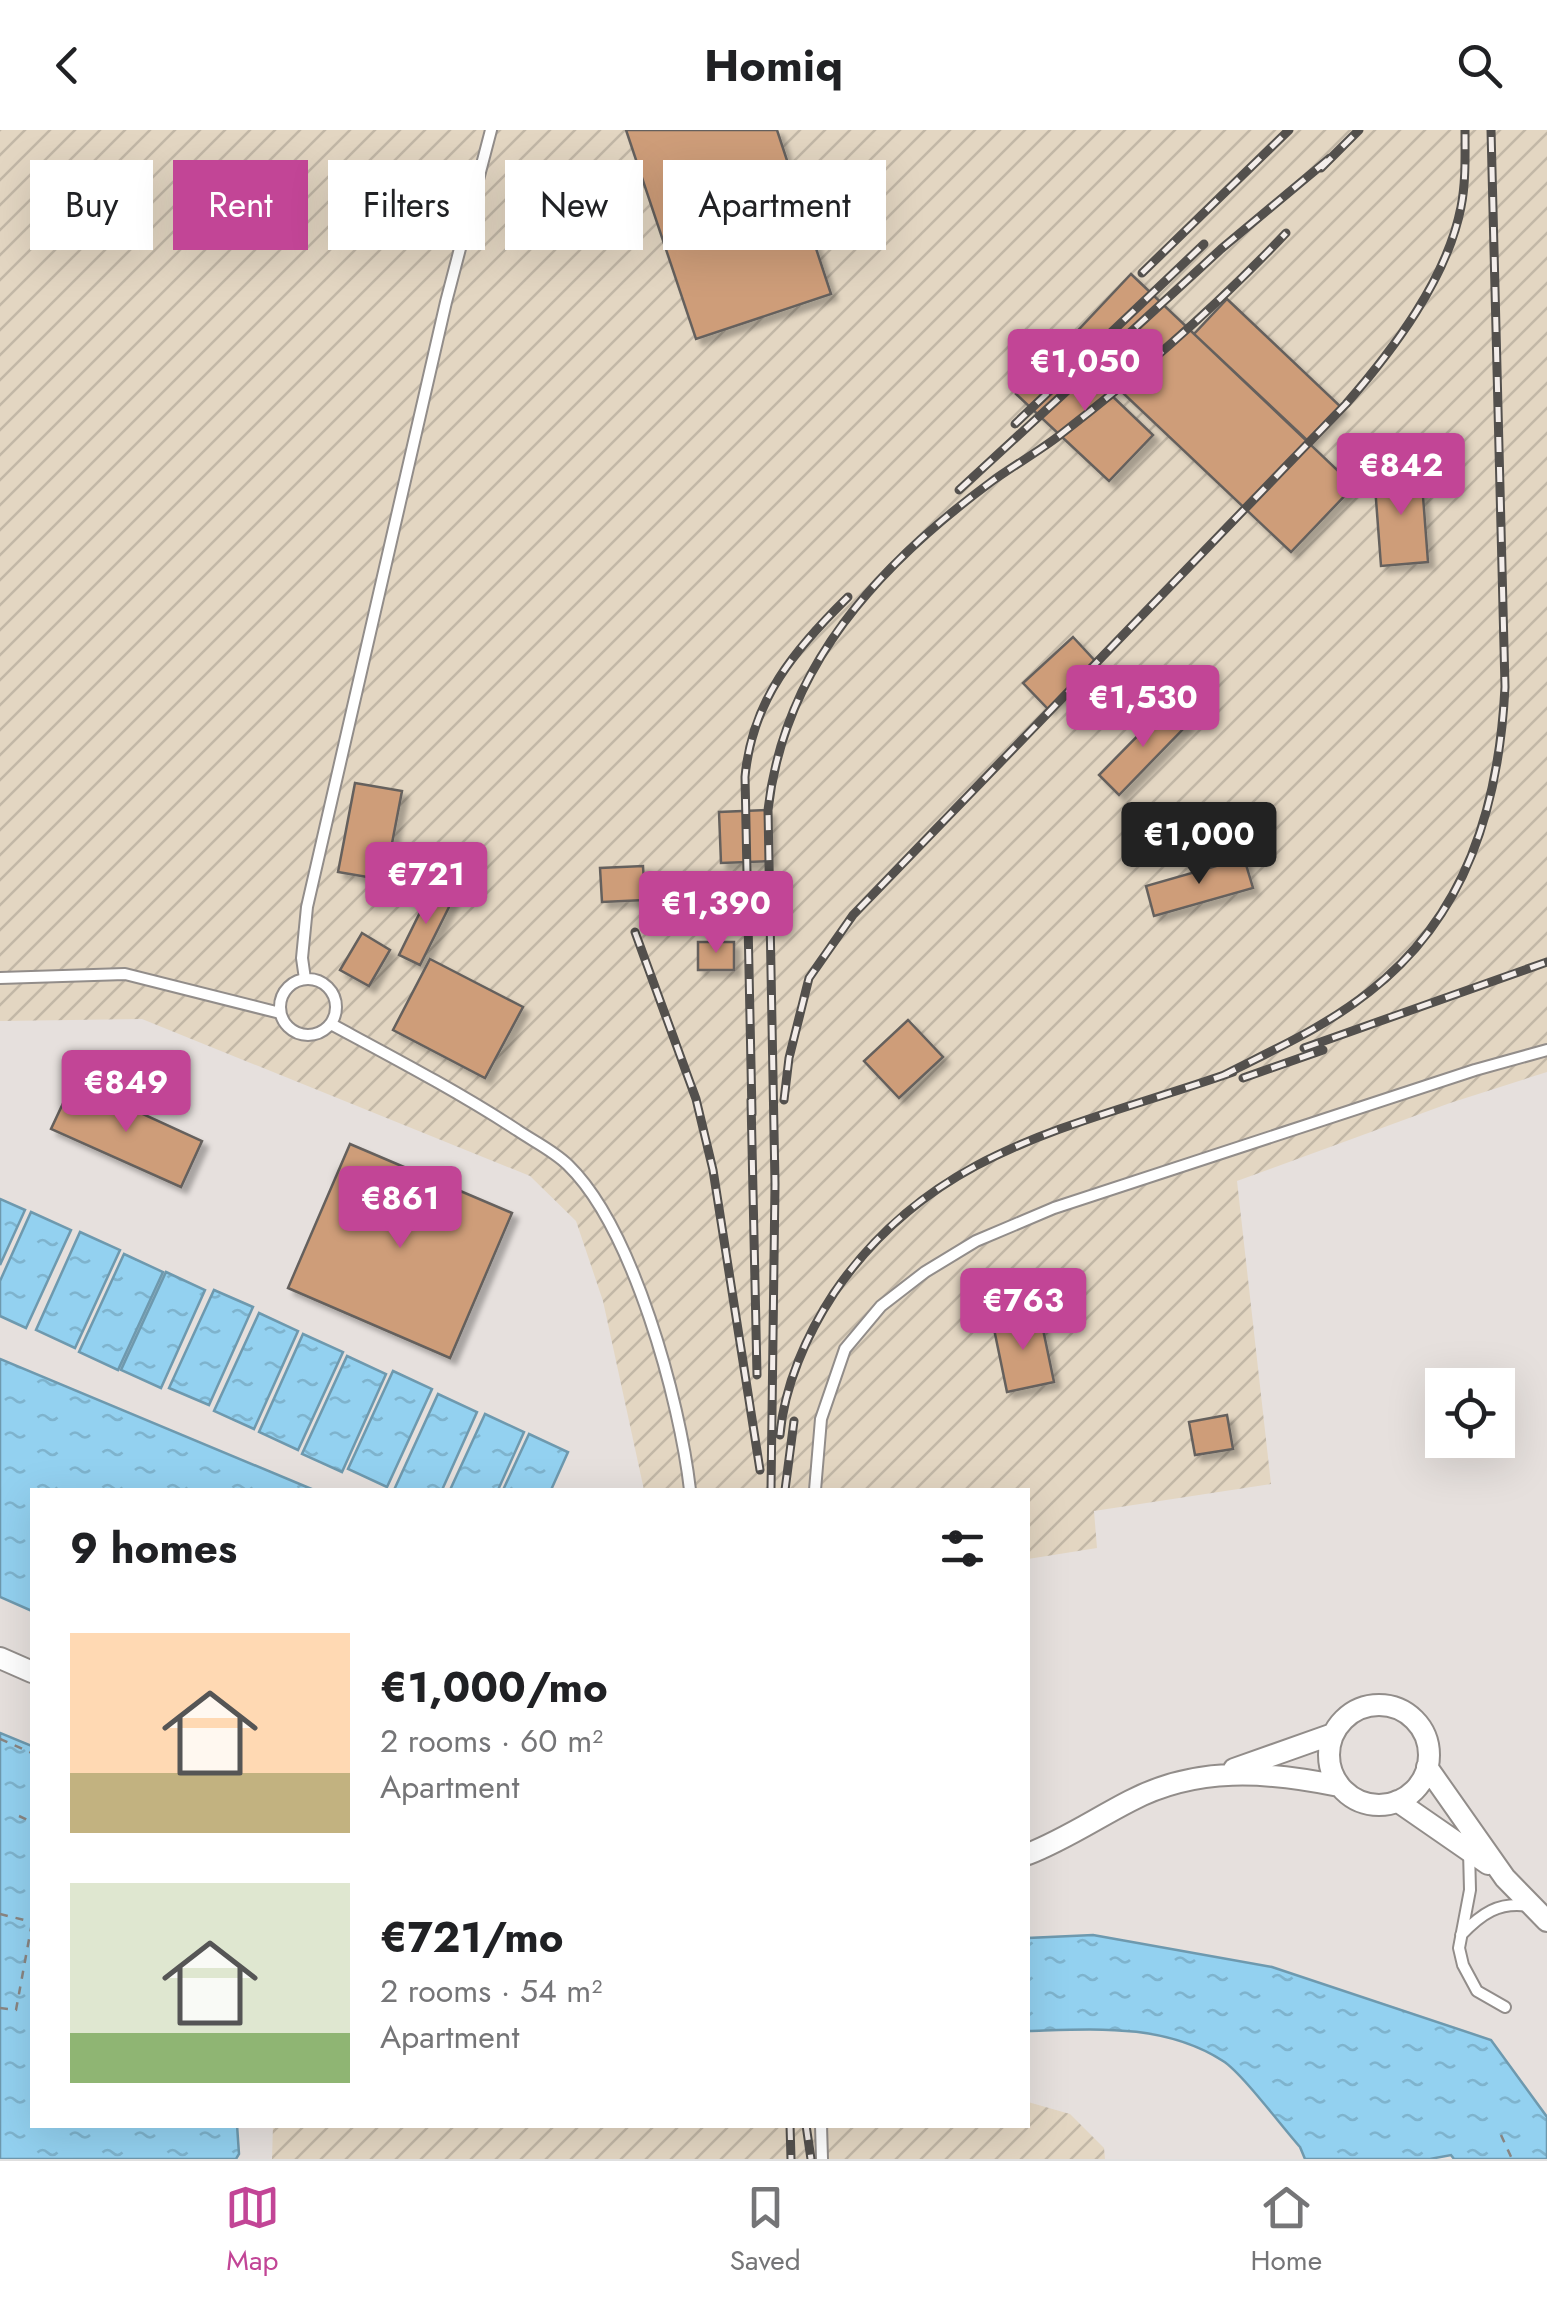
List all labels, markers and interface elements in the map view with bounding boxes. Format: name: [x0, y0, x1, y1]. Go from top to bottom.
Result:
text: Homiq: [704, 33, 843, 98]
icon: back: [40, 38, 95, 93]
icon: search: [1452, 38, 1507, 93]
chip: Buy: [30, 160, 153, 250]
chip: Rent: [173, 160, 308, 250]
chip: Filters: [328, 160, 485, 250]
chip: New: [505, 160, 643, 250]
chip: Apartment: [663, 160, 886, 250]
pin: €1,050: [1004, 329, 1166, 414]
text: €1,050: [1030, 338, 1140, 384]
pin: €842: [1342, 433, 1460, 518]
text: €842: [1359, 442, 1443, 488]
pin: €1,530: [1062, 665, 1224, 750]
text: €1,530: [1088, 674, 1198, 720]
pin: €1,000: [1118, 802, 1280, 887]
text: €1,000: [1143, 811, 1255, 857]
pin: €721: [367, 842, 485, 927]
text: €721: [387, 851, 465, 897]
pin: €1,390: [635, 871, 797, 956]
text: €1,390: [661, 880, 771, 926]
pin: €849: [67, 1050, 185, 1135]
text: €849: [84, 1059, 168, 1105]
pin: €861: [341, 1166, 459, 1251]
text: €861: [361, 1175, 439, 1221]
pin: €763: [964, 1268, 1082, 1353]
text: €763: [982, 1277, 1064, 1323]
map controls: [1425, 1368, 1515, 1458]
button: locate: [1425, 1368, 1515, 1458]
text: 9 homes: [70, 1518, 237, 1579]
icon: filters: [935, 1521, 990, 1576]
text: €1,000/mo: [380, 1657, 608, 1718]
icon: home: [150, 1673, 270, 1793]
text: 2 rooms · 60 m²: [380, 1718, 603, 1764]
text: Apartment: [380, 1764, 519, 1810]
text: €721/mo: [380, 1907, 564, 1968]
icon: home: [150, 1923, 270, 2043]
text: 2 rooms · 54 m²: [380, 1968, 602, 2014]
text: Apartment: [380, 2014, 519, 2060]
tab: Map: [225, 2180, 280, 2281]
tab: Saved: [730, 2180, 801, 2281]
tab: Home: [1250, 2180, 1322, 2281]

